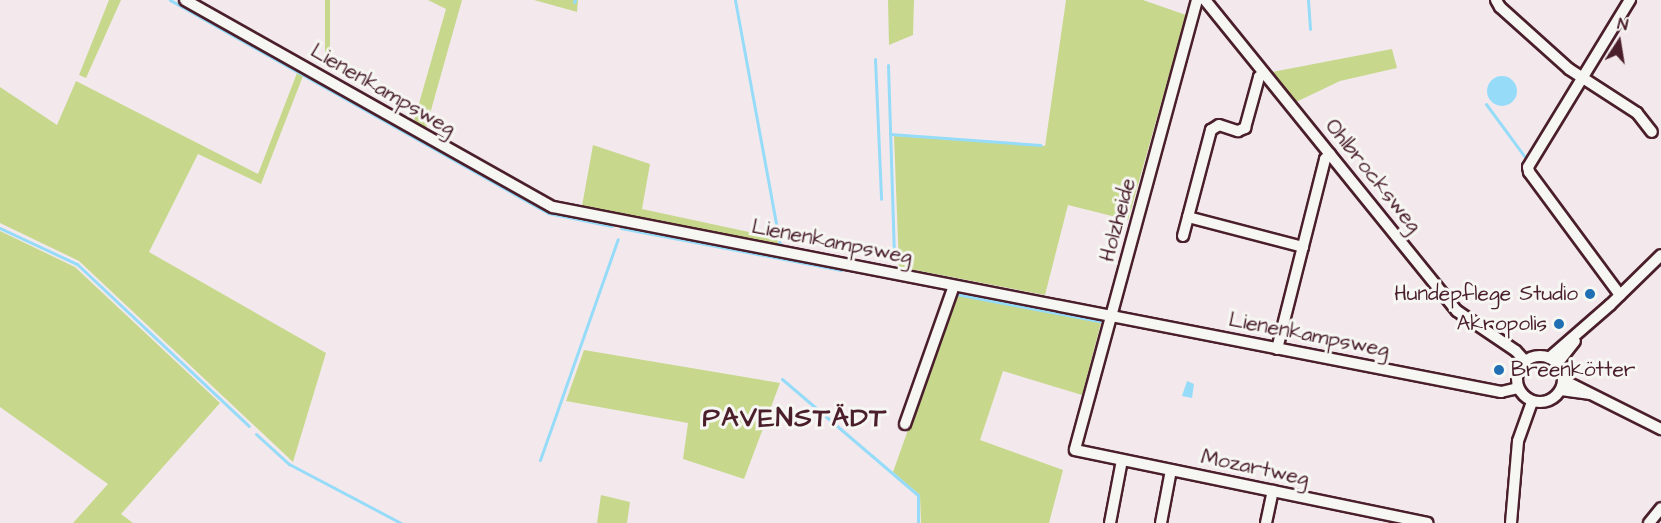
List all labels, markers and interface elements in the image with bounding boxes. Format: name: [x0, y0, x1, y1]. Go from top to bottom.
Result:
north arrow: [1589, 12, 1649, 72]
text: N: [1616, 13, 1630, 36]
street label: Lienenkampsweg: [306, 38, 460, 142]
street label: Ohlbrocksweg: [1320, 114, 1426, 238]
street label: Holzheide: [1095, 176, 1141, 264]
street label: Lienenkampsweg: [750, 214, 914, 270]
place label: Hundepflege Studio: [1394, 281, 1578, 307]
marker: Hundepflege Studio: [1583, 287, 1597, 301]
street label: Lienenkampsweg: [1227, 307, 1391, 363]
place label: Akropolis: [1457, 311, 1547, 337]
marker: Akropolis: [1552, 317, 1566, 331]
place label: Breenkötter: [1511, 357, 1635, 383]
marker: Breenkötter: [1492, 363, 1506, 377]
district label: PAVENSTÄDT: [702, 403, 888, 435]
street label: Mozartweg: [1199, 444, 1311, 492]

